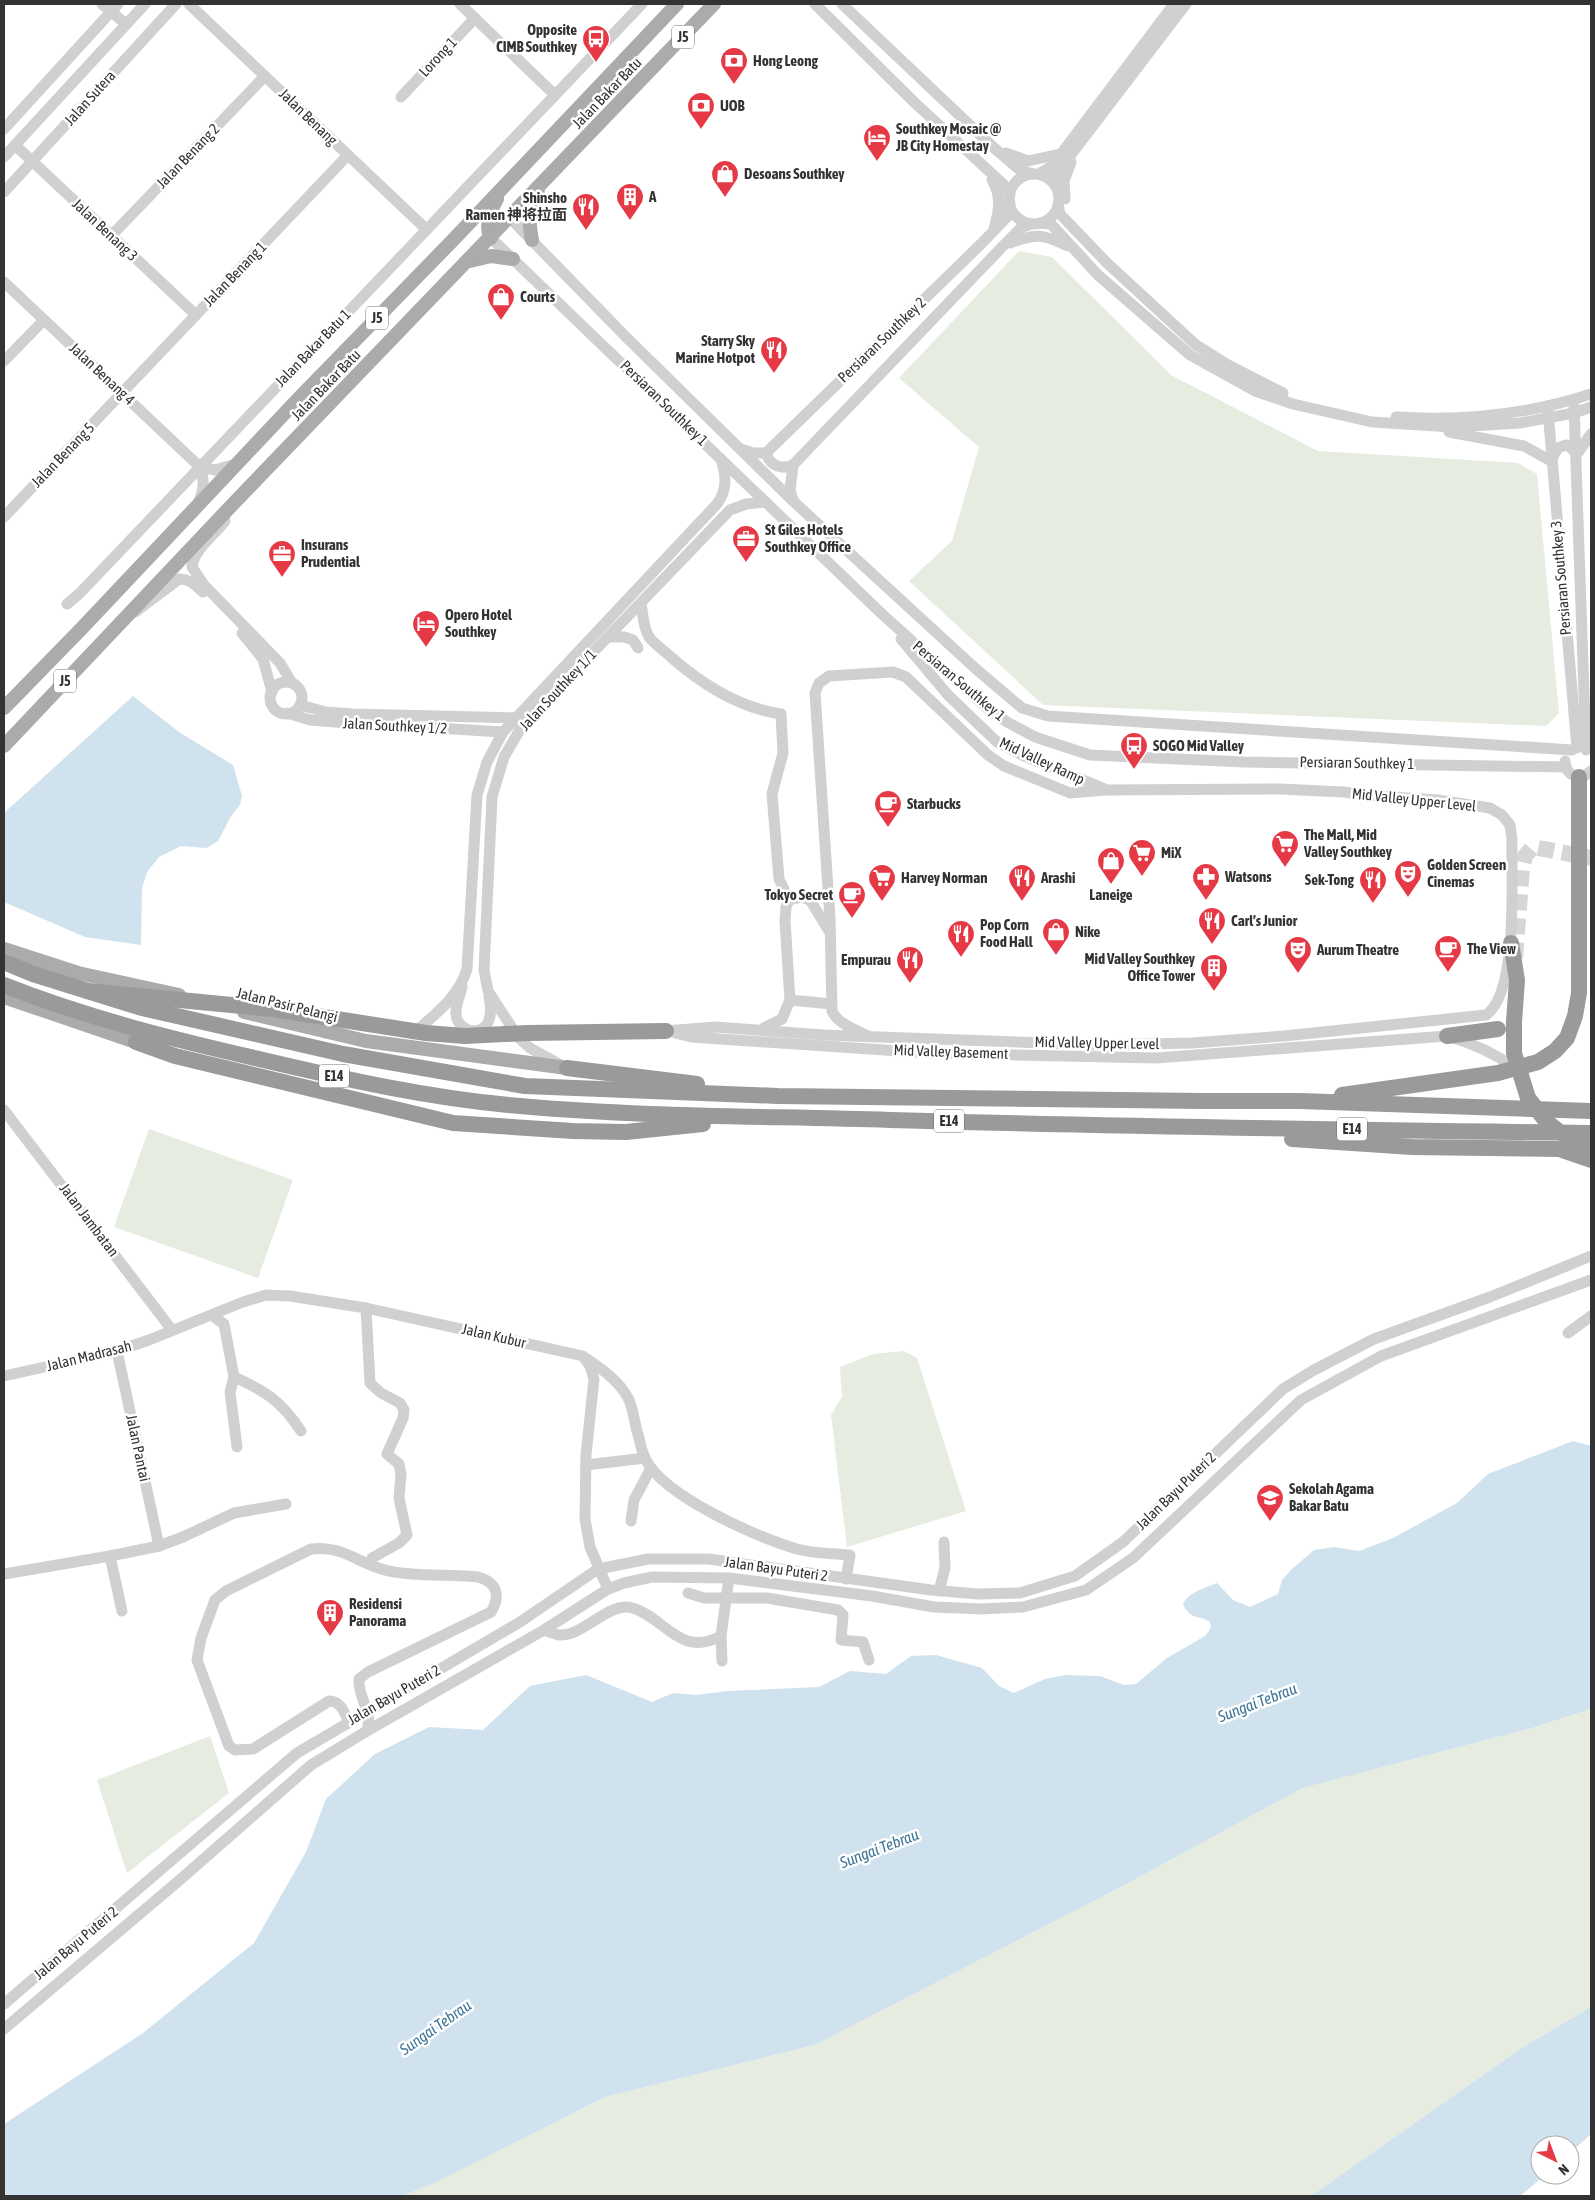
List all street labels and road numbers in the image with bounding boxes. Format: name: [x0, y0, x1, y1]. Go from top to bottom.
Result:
road number: J5: [672, 26, 694, 48]
street label: Lorong 1: [415, 34, 460, 80]
street label: Jalan Bakar Batu: [569, 54, 645, 132]
street label: Jalan Sutera: [61, 67, 119, 129]
street label: Jalan Benang: [276, 85, 341, 149]
street label: Jalan Benang 2: [153, 120, 223, 191]
street label: Jalan Benang 3: [69, 195, 142, 264]
street label: Jalan Benang 1: [200, 238, 270, 309]
street label: Persiaran Southkey 2: [834, 294, 929, 386]
street label: Jalan Bakar Batu 1: [271, 305, 355, 391]
road number: J5: [366, 306, 388, 330]
street label: Jalan Benang 4: [66, 339, 139, 408]
street label: Jalan Bakar Batu: [288, 346, 364, 424]
street label: Persiaran Southkey 1: [617, 357, 712, 449]
street label: Jalan Benang 5: [28, 419, 98, 490]
street label: Persiaran Southkey 3: [1547, 520, 1574, 636]
street label: Persiaran Southkey 1: [910, 637, 1009, 724]
street label: Jalan Southkey 1/1: [516, 646, 600, 734]
road number: J5: [54, 669, 76, 692]
street label: Jalan Southkey 1/2: [342, 714, 448, 737]
street label: Mid Valley Ramp: [997, 733, 1087, 788]
street label: Persiaran Southkey 1: [1299, 753, 1415, 772]
street label: Mid Valley Upper Level: [1351, 785, 1477, 814]
street label: Jalan Pasir Pelangi: [235, 984, 339, 1025]
street label: Mid Valley Upper Level: [1034, 1033, 1160, 1052]
street label: Mid Valley Basement: [893, 1041, 1009, 1062]
road number: E14: [319, 1064, 349, 1088]
road number: E14: [934, 1110, 964, 1132]
road number: E14: [1337, 1118, 1367, 1140]
street label: Jalan Jambatan: [56, 1180, 122, 1260]
street label: Jalan Kubur: [460, 1320, 528, 1351]
street label: Jalan Madrasah: [45, 1337, 133, 1374]
street label: Jalan Pantai: [123, 1413, 154, 1483]
street label: Jalan Bayu Puteri 2: [1132, 1448, 1219, 1533]
street label: Jalan Bayu Puteri 2: [723, 1553, 829, 1584]
street label: Jalan Bayu Puteri 2: [344, 1661, 443, 1728]
street label: Jalan Bayu Puteri 2: [30, 1903, 121, 1983]

